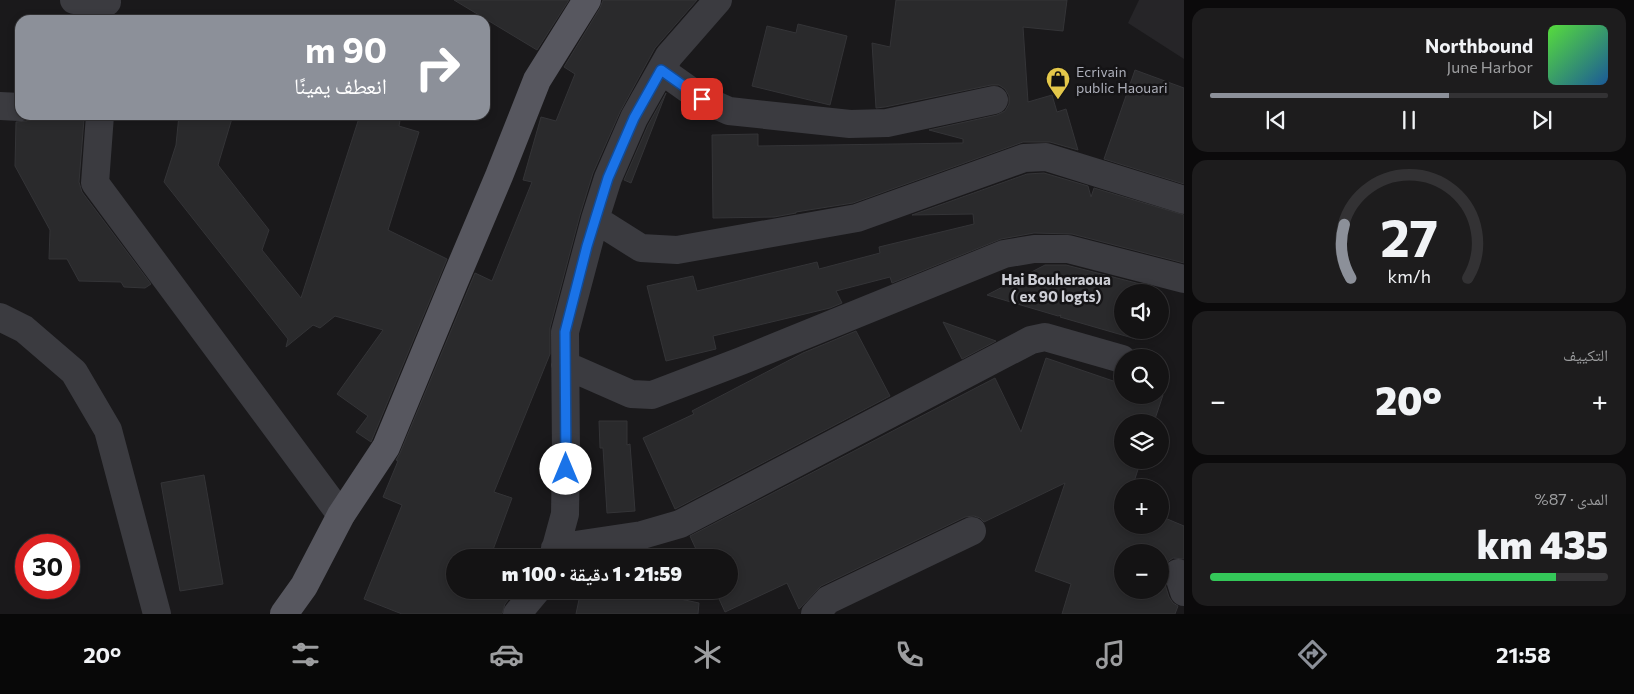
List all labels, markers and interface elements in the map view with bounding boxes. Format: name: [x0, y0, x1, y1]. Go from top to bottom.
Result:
text: 90 m: [305, 27, 387, 70]
text: Northbound: [1425, 34, 1533, 57]
icon: right: [405, 35, 470, 100]
text: June Harbor: [1447, 57, 1533, 76]
place label: Ecrivain public Haouari: [1076, 63, 1168, 96]
shop icon: Ecrivain public Haouari: [1045, 66, 1071, 100]
text: انعطف يمينًا: [294, 72, 387, 99]
pin: [681, 78, 723, 120]
icon: arrive: [688, 85, 716, 113]
icon: previous: [1262, 106, 1290, 134]
icon: pause: [1395, 106, 1423, 134]
icon: next: [1528, 106, 1556, 134]
text: 27: [1380, 204, 1438, 268]
text: km/h: [1387, 265, 1431, 287]
district label: Hai Bouheraoua ( ex 90 logts): [1001, 270, 1111, 305]
map controls: [1114, 284, 1169, 599]
button: sound: [1114, 284, 1169, 339]
text: التكييف: [1563, 345, 1608, 364]
button: search: [1114, 349, 1169, 404]
text: 20°: [1375, 376, 1442, 423]
text: −: [1210, 383, 1226, 417]
text: +: [1592, 383, 1608, 417]
button: layers: [1114, 414, 1169, 469]
position arrow: [539, 442, 591, 494]
button: +: [1114, 479, 1169, 534]
text: المدى · 87%: [1535, 489, 1608, 508]
text: 435 km: [1477, 520, 1608, 567]
speed limit sign: 30: [15, 534, 80, 599]
button: −: [1114, 544, 1169, 599]
text: 21:59 · 1 دقيقة · 100 m: [502, 562, 682, 585]
icon: filters: [288, 637, 323, 672]
icon: car: [489, 637, 524, 672]
icon: climate: [690, 637, 725, 672]
icon: phone: [892, 637, 927, 672]
icon: music: [1093, 637, 1128, 672]
icon: directions: [1295, 637, 1330, 672]
text: 20°: [83, 641, 121, 668]
text: 21:58: [1496, 641, 1551, 668]

